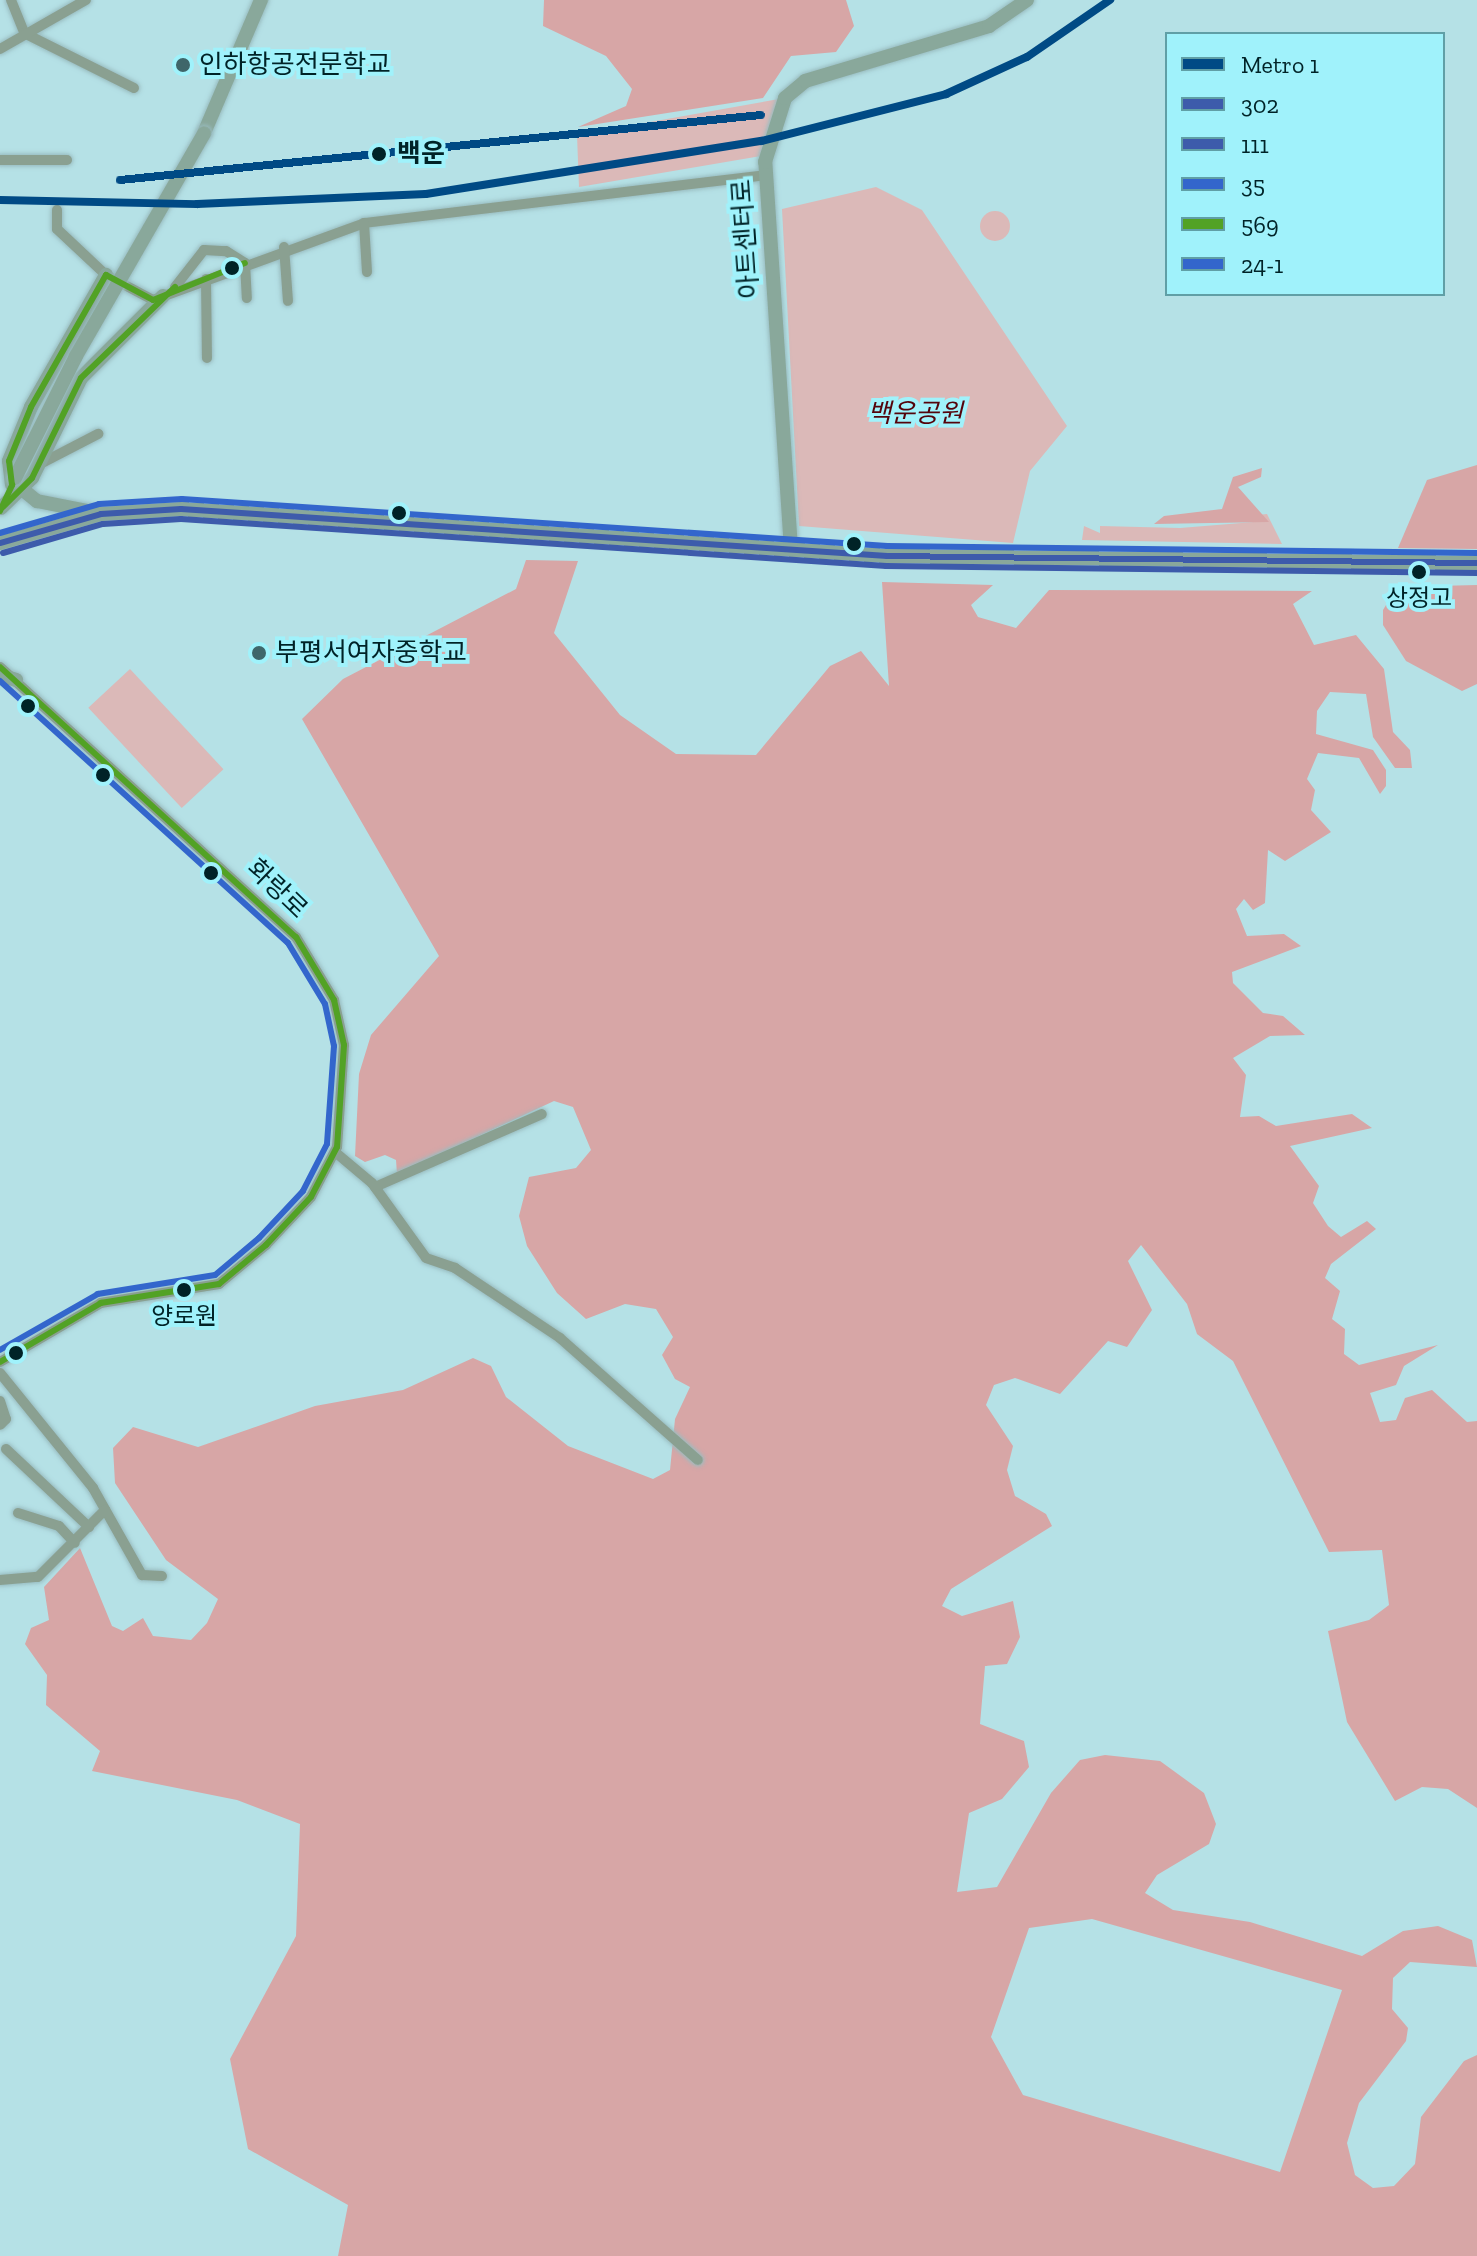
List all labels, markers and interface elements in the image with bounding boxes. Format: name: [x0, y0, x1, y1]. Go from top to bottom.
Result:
legend: [1165, 32, 1445, 296]
place label: 인하항공전문학교: [199, 49, 390, 81]
text: Metro 1: [1241, 50, 1319, 79]
marker: 인하항공전문학교: [174, 56, 192, 74]
text: 302: [1241, 90, 1279, 119]
text: 111: [1241, 130, 1269, 159]
place label: 백운: [397, 138, 445, 170]
marker: 백운: [368, 143, 390, 165]
text: 35: [1241, 170, 1265, 199]
street label: 아트센터로: [726, 178, 766, 300]
text: 569: [1241, 210, 1279, 239]
text: 24-1: [1241, 250, 1283, 279]
unlabelled marker: [224, 260, 240, 276]
park label: 백운공원: [867, 398, 963, 430]
unlabelled marker: [391, 505, 407, 521]
unlabelled marker: [846, 536, 862, 552]
marker: 상정고: [1411, 564, 1427, 580]
place label: 상정고: [1386, 584, 1452, 612]
place label: 부평서여자중학교: [275, 637, 466, 669]
marker: 부평서여자중학교: [250, 644, 268, 662]
unlabelled marker: [20, 698, 36, 714]
unlabelled marker: [95, 767, 111, 783]
street label: 화랑로: [240, 853, 314, 925]
unlabelled marker: [203, 865, 219, 881]
marker: 양로원: [176, 1282, 192, 1298]
place label: 양로원: [151, 1302, 217, 1330]
unlabelled marker: [8, 1345, 24, 1361]

